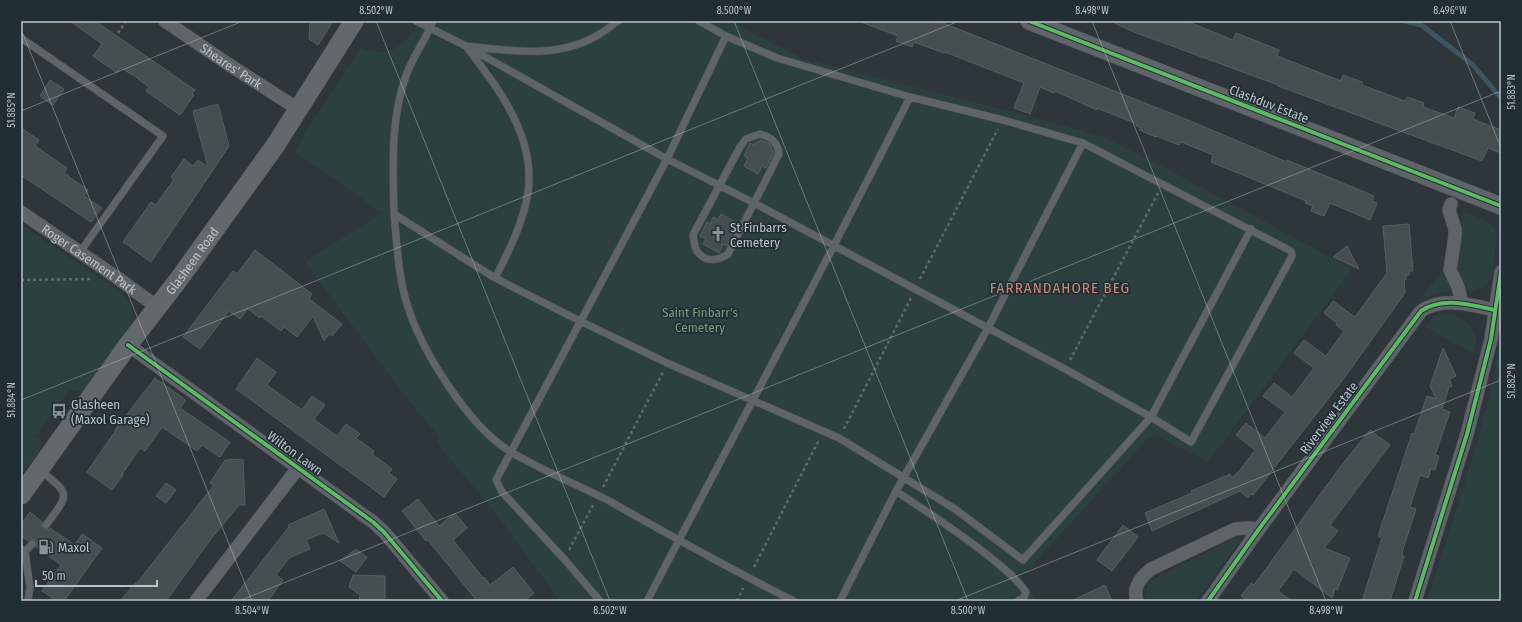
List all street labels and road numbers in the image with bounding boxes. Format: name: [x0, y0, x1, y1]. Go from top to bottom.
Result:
street label: Sheares' Park: [198, 40, 266, 92]
street label: Clashduv Estate: [1227, 82, 1311, 126]
street label: Roger Casement Park: [39, 221, 141, 298]
street label: Glasheen Road: [162, 224, 221, 297]
street label: Riverview Estate: [1297, 379, 1361, 457]
street label: Wilton Lawn: [264, 428, 326, 478]

